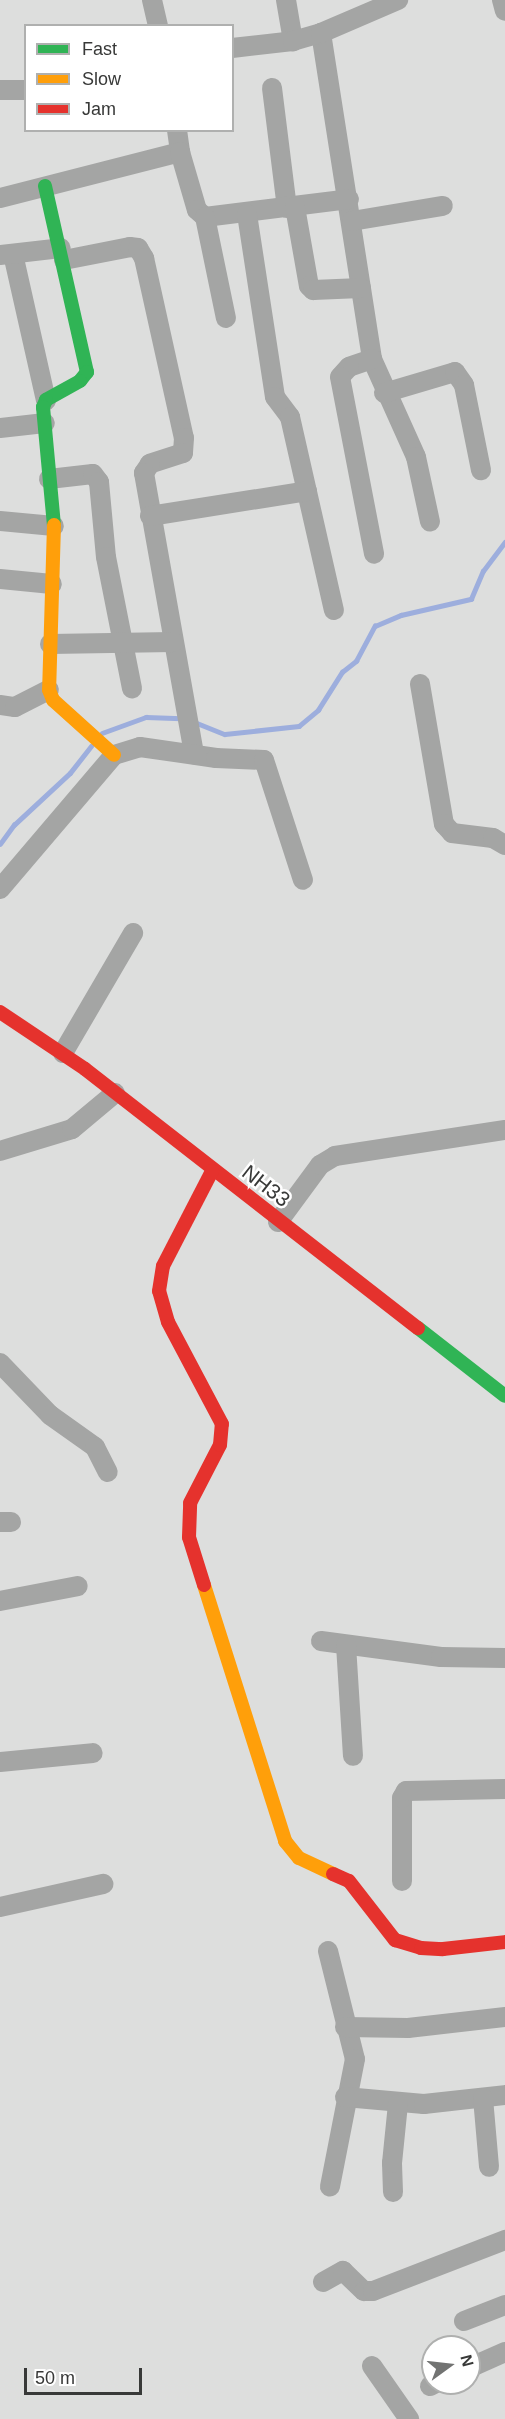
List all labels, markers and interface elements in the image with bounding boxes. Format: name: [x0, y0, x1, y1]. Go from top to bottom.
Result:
legend: [24, 24, 234, 132]
text: Fast: [82, 39, 117, 59]
text: Slow: [82, 69, 121, 89]
text: Jam: [82, 99, 116, 119]
street label: NH33: [237, 1160, 295, 1212]
north arrow: [421, 2335, 481, 2395]
text: N: [457, 2353, 477, 2369]
scale bar: [27, 2356, 146, 2394]
text: 50 m: [35, 2368, 75, 2388]

